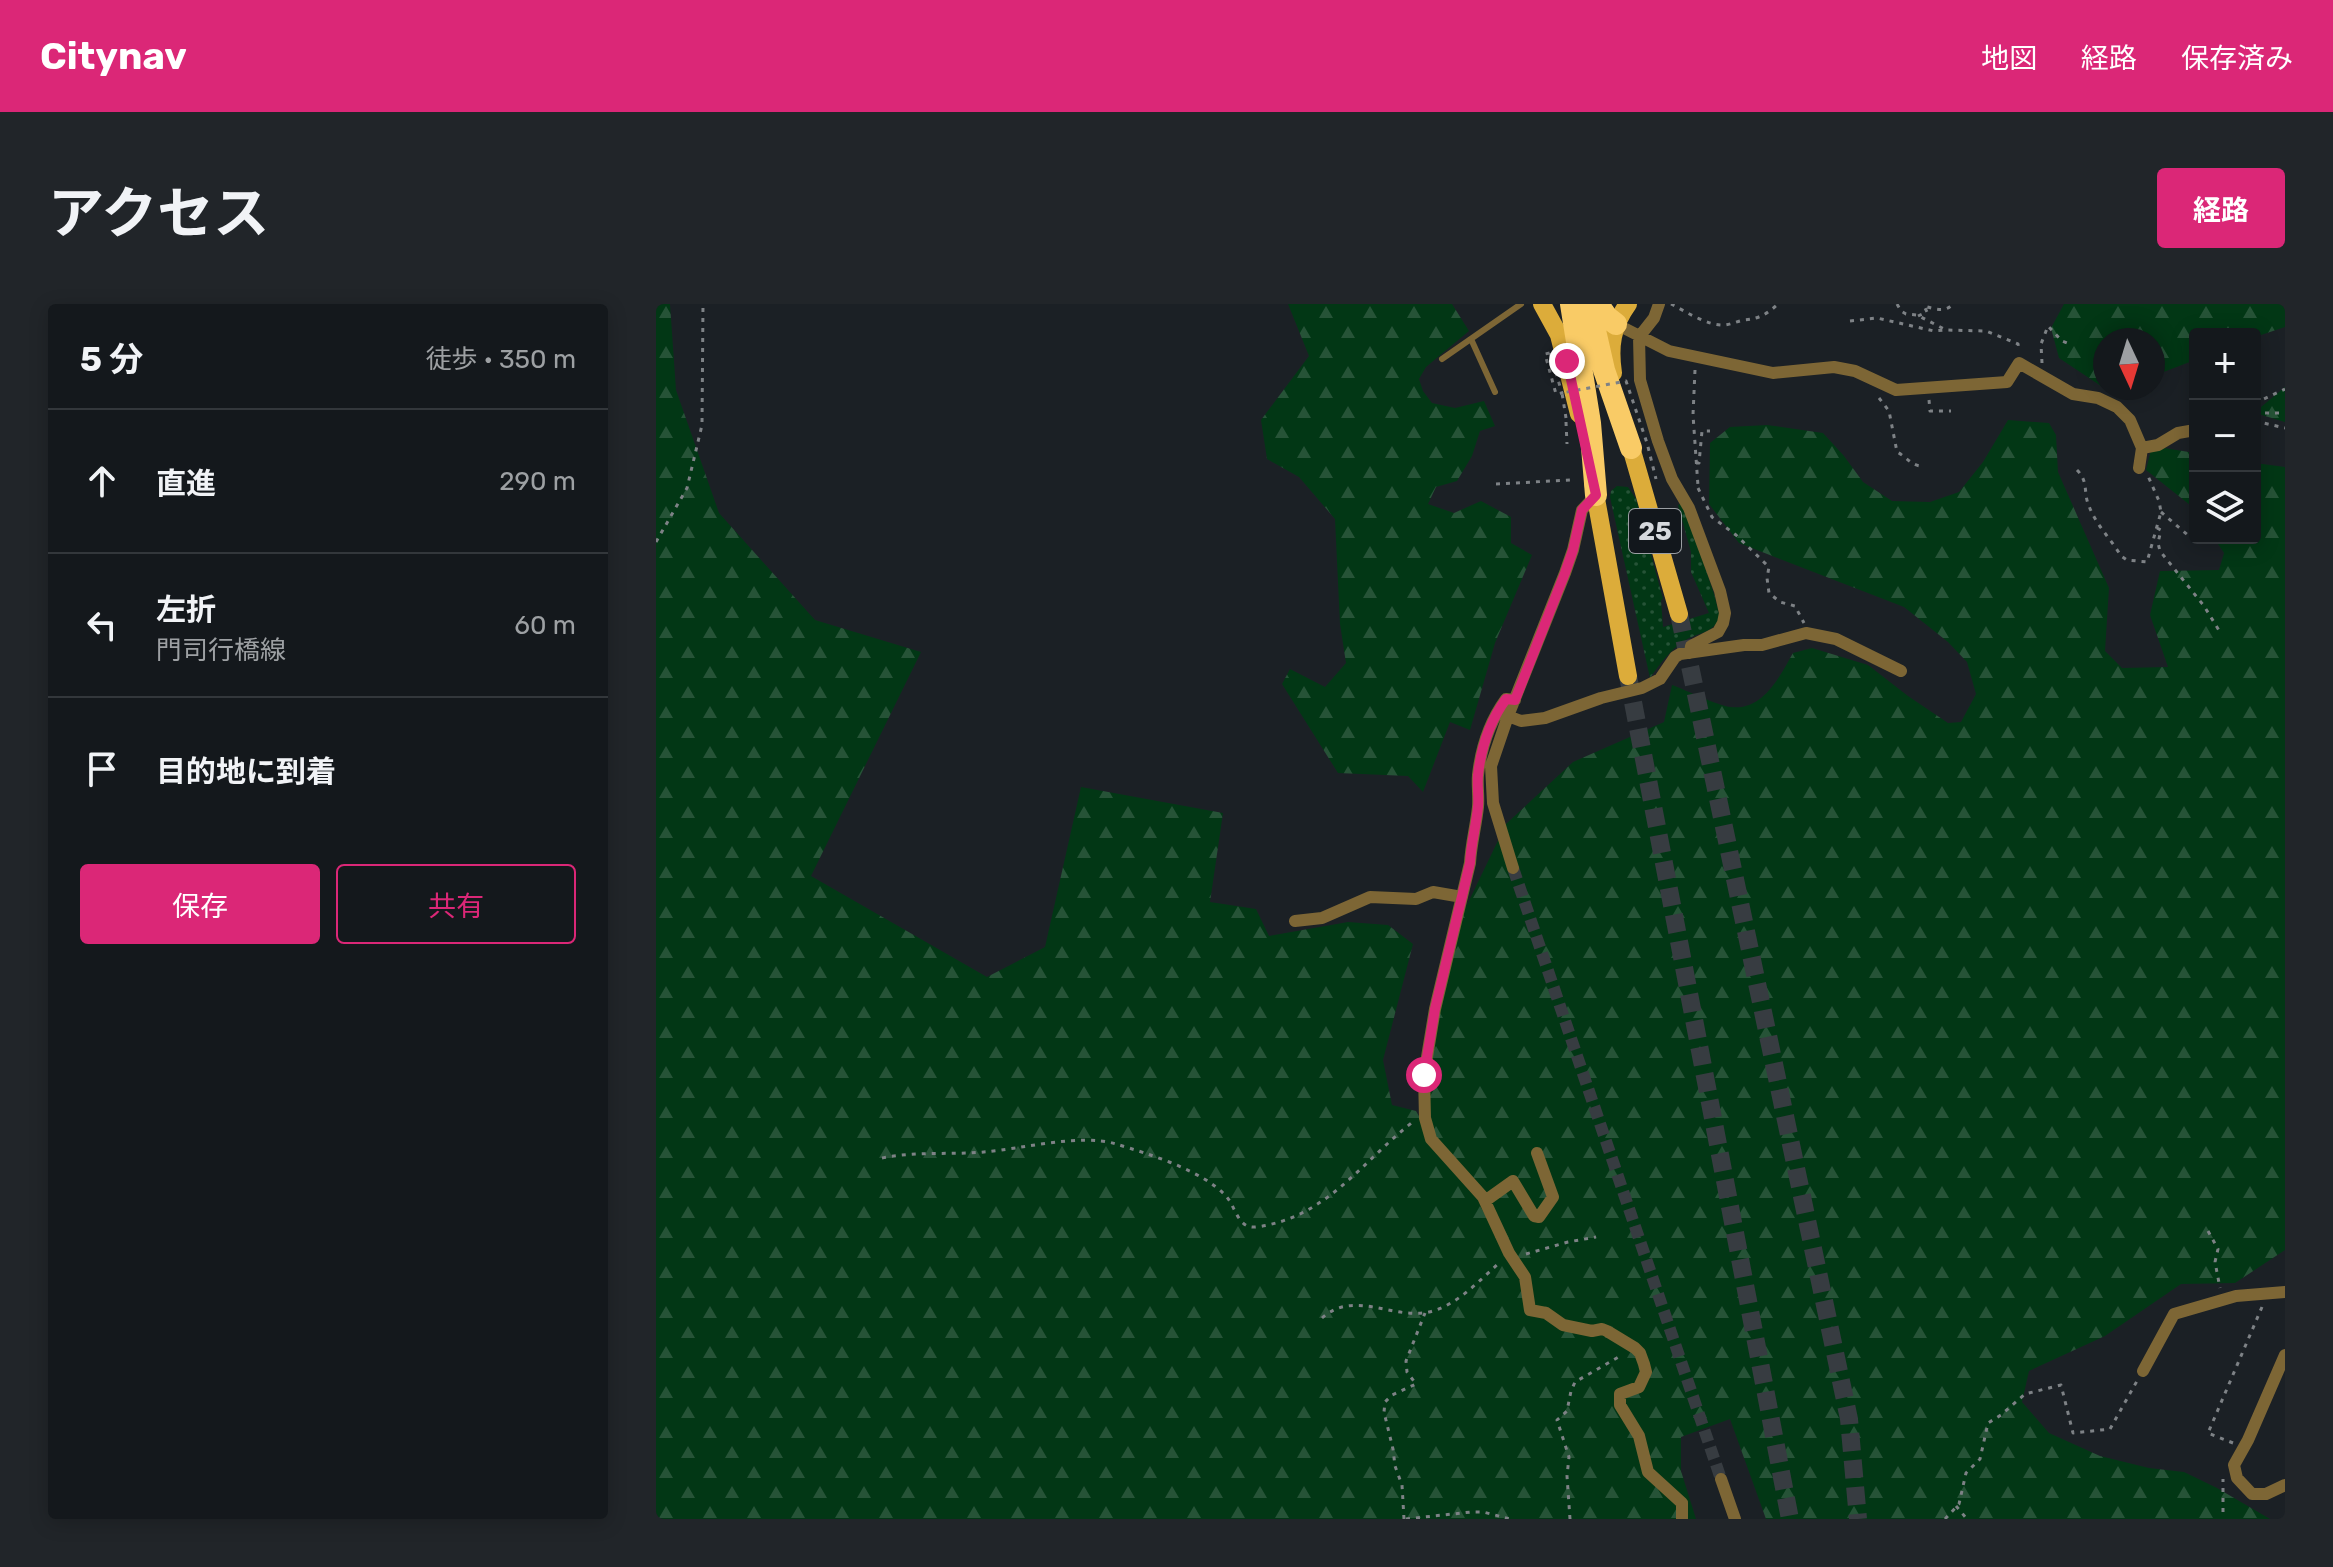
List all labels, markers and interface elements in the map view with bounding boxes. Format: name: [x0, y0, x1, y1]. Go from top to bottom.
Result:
text: Citynav: [40, 33, 187, 79]
text: 地図: [1981, 42, 2037, 75]
text: 経路: [2081, 42, 2137, 75]
text: 保存済み: [2181, 42, 2293, 75]
button: 経路: [2157, 168, 2285, 248]
text: アクセス: [48, 181, 269, 247]
north arrow: [2093, 328, 2165, 400]
map controls: [2189, 328, 2261, 544]
button: +: [2189, 328, 2261, 400]
text: 5 分: [80, 339, 143, 380]
route end: [1549, 343, 1585, 379]
text: 徒歩 · 350 m: [426, 344, 576, 375]
button: −: [2189, 400, 2261, 472]
icon: ahead: [80, 459, 124, 503]
text: 直進: [156, 466, 216, 502]
text: 290 m: [499, 466, 576, 497]
button: layers: [2189, 472, 2261, 544]
road number: 25: [1629, 509, 1681, 553]
text: 左折: [156, 592, 216, 628]
icon: left: [80, 603, 124, 647]
text: 60 m: [514, 610, 576, 641]
text: 門司行橋線: [156, 635, 286, 666]
icon: arrive: [80, 747, 124, 791]
text: 目的地に到着: [156, 754, 336, 790]
button: 保存: [80, 864, 320, 944]
button: 共有: [336, 864, 576, 944]
route start: [1406, 1057, 1442, 1093]

